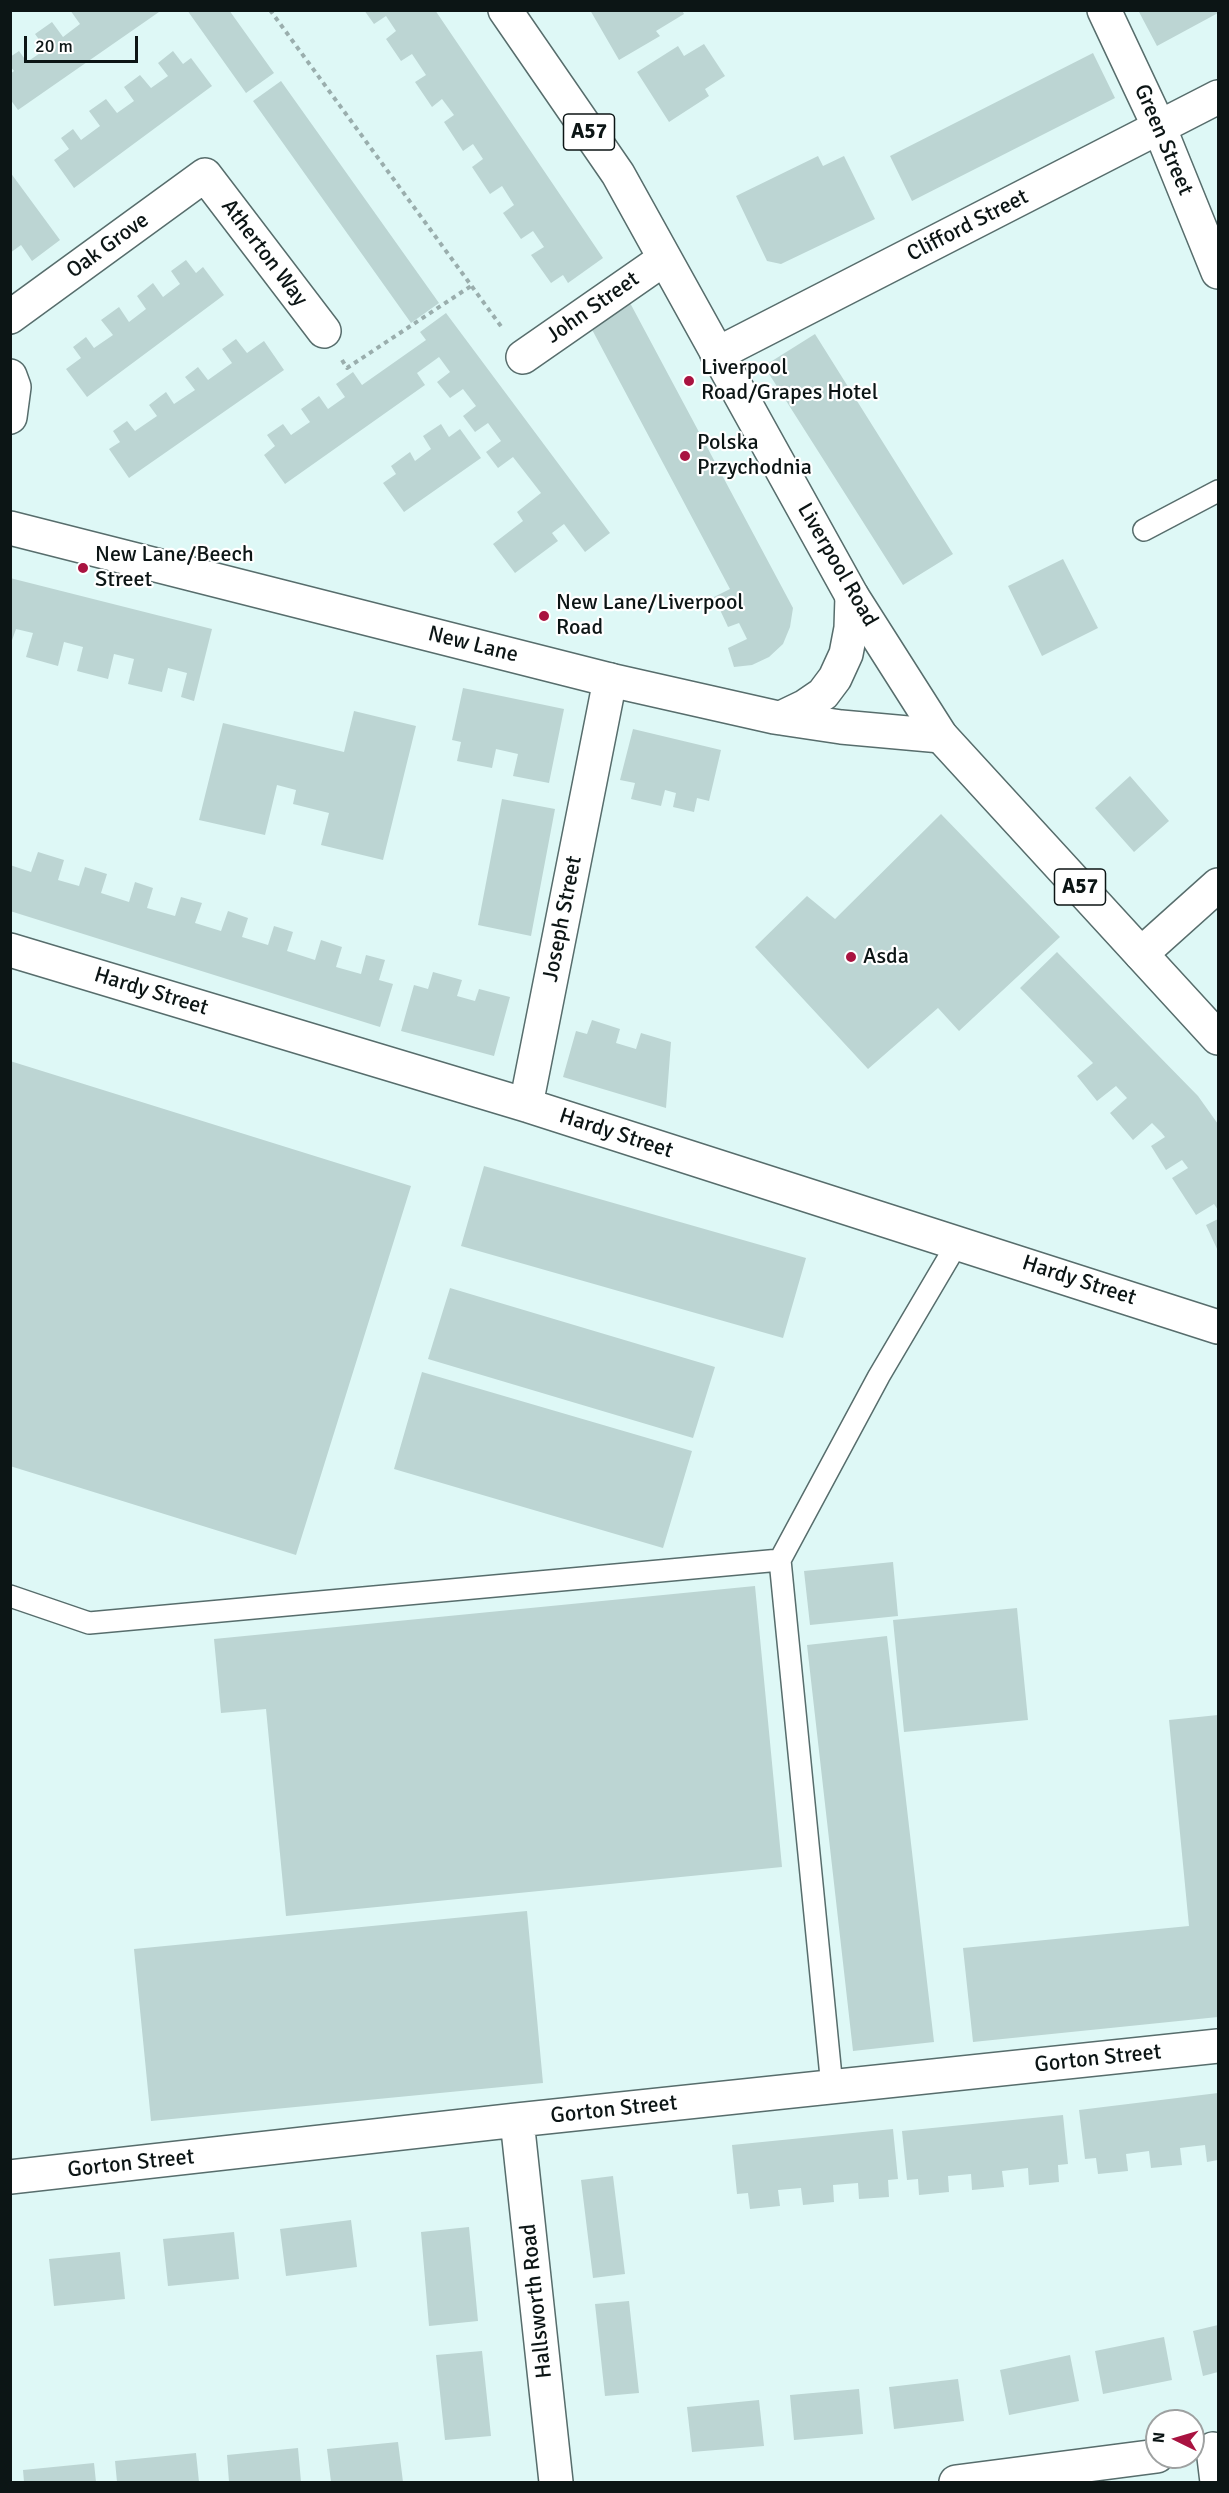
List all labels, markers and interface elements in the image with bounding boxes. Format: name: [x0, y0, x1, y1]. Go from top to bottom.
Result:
scale bar: [27, 24, 141, 62]
text: 20 m: [35, 35, 73, 57]
street label: Green Street: [1128, 81, 1198, 199]
road number: A57: [564, 114, 614, 150]
street label: Clifford Street: [903, 184, 1033, 268]
street label: Atherton Way: [215, 194, 313, 312]
street label: Oak Grove: [62, 207, 154, 285]
street label: John Street: [541, 266, 645, 350]
place label: Liverpool Road/Grapes Hotel: [701, 355, 878, 406]
marker: Liverpool Road/Grapes Hotel: [682, 374, 696, 388]
place label: Polska Przychodnia: [697, 430, 812, 482]
marker: Polska Przychodnia: [678, 449, 692, 463]
street label: Liverpool Road: [791, 498, 883, 632]
place label: New Lane/Beech Street: [95, 542, 254, 594]
marker: New Lane/Beech Street: [76, 561, 90, 575]
place label: New Lane/Liverpool Road: [556, 590, 744, 642]
marker: New Lane/Liverpool Road: [537, 609, 551, 623]
street label: New Lane: [425, 621, 521, 669]
street label: Joseph Street: [538, 854, 588, 984]
road number: A57: [1054, 869, 1106, 905]
place label: Asda: [863, 944, 909, 970]
marker: Asda: [844, 950, 858, 964]
street label: Hardy Street: [91, 962, 211, 1022]
street label: Hardy Street: [556, 1103, 676, 1165]
street label: Hardy Street: [1019, 1250, 1139, 1312]
street label: Gorton Street: [1033, 2039, 1163, 2079]
street label: Gorton Street: [549, 2090, 679, 2130]
street label: Gorton Street: [66, 2144, 196, 2184]
street label: Hallsworth Road: [516, 2222, 558, 2380]
north arrow: [1145, 2409, 1205, 2469]
text: N: [1149, 2431, 1170, 2444]

